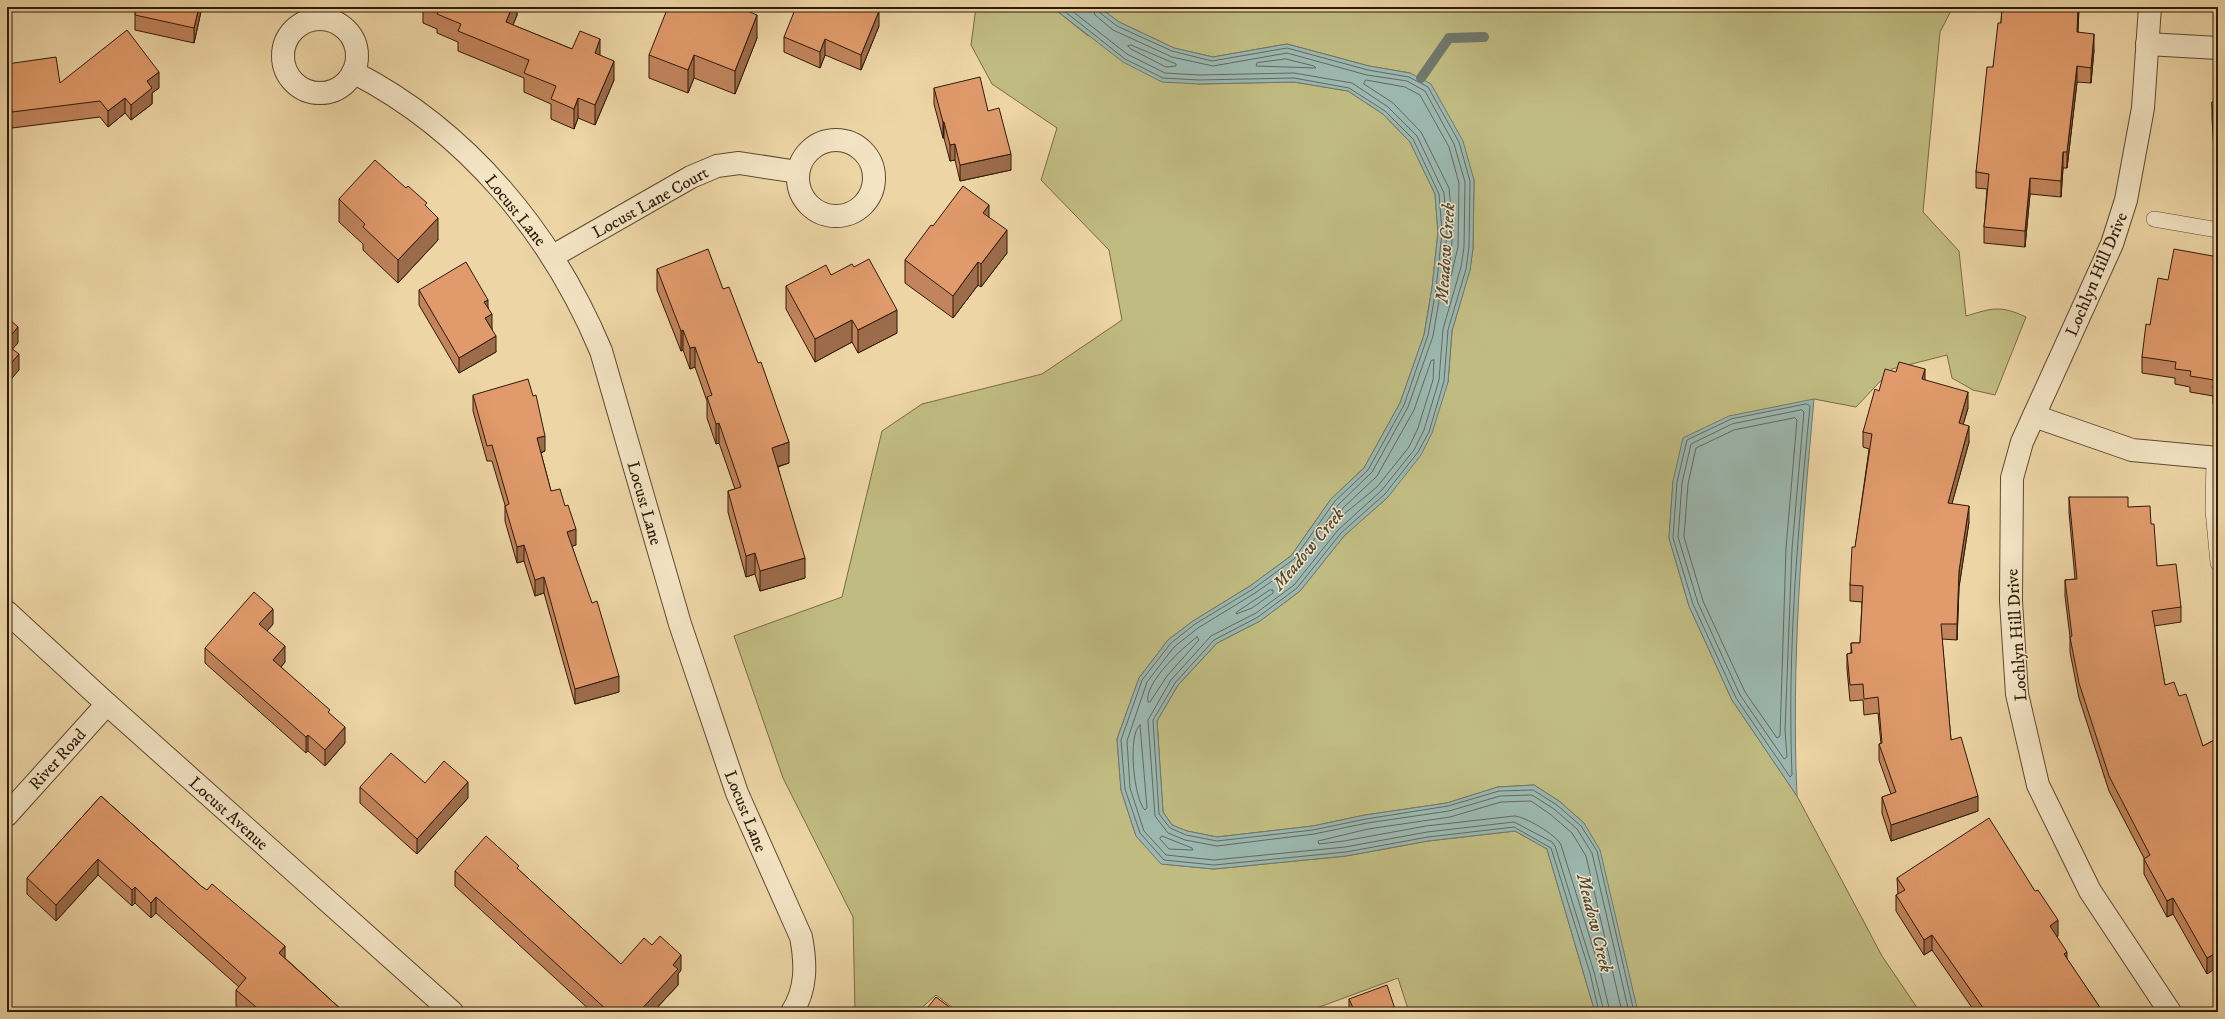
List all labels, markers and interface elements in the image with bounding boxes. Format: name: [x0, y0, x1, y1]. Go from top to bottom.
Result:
street label: Locust Lane Court: [589, 162, 713, 244]
street label: Locust Lane: [480, 170, 551, 251]
water label: Meadow Creek: [1431, 202, 1461, 306]
street label: Lochlyn Hill Drive: [2061, 209, 2133, 340]
street label: Locust Lane: [622, 459, 666, 548]
water label: Meadow Creek: [1267, 504, 1350, 597]
street label: Lochlyn Hill Drive: [2001, 568, 2033, 702]
street label: River Road: [24, 724, 91, 795]
street label: Locust Lane: [719, 767, 771, 855]
street label: Locust Avenue: [184, 772, 273, 855]
water label: Meadow Creek: [1571, 870, 1617, 975]

